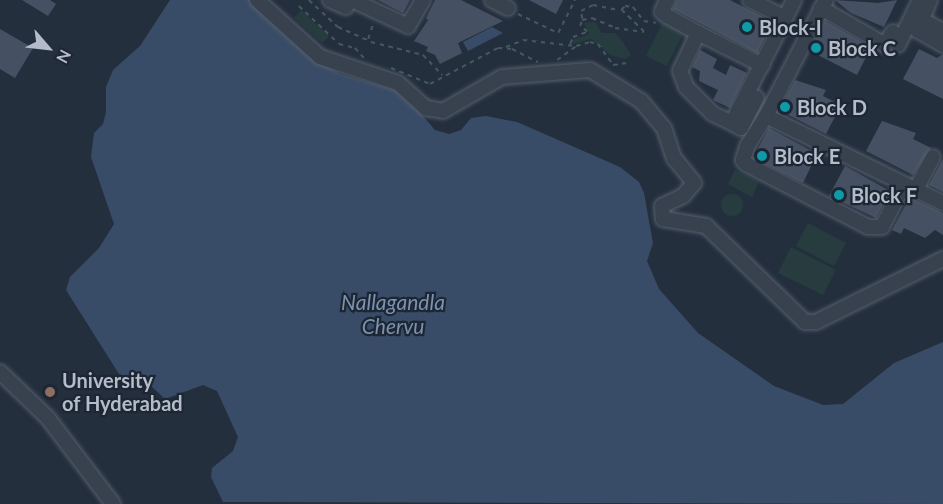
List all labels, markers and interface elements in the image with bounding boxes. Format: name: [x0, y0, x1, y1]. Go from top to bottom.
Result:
place label: Block-I: [759, 15, 822, 39]
north arrow: [18, 18, 78, 78]
marker: Block-I: [740, 20, 754, 34]
place label: Block C: [828, 36, 896, 60]
marker: Block C: [809, 41, 823, 55]
text: N: [53, 47, 76, 67]
place label: Block D: [797, 95, 867, 119]
marker: Block D: [778, 100, 792, 114]
place label: Block E: [774, 144, 840, 168]
marker: Block E: [755, 149, 769, 163]
place label: Block F: [851, 183, 917, 207]
marker: Block F: [832, 188, 846, 202]
water label: Nallagandla Chervu: [341, 289, 445, 339]
place label: University of Hyderabad: [62, 368, 183, 415]
marker: University of Hyderabad: [43, 385, 57, 399]

